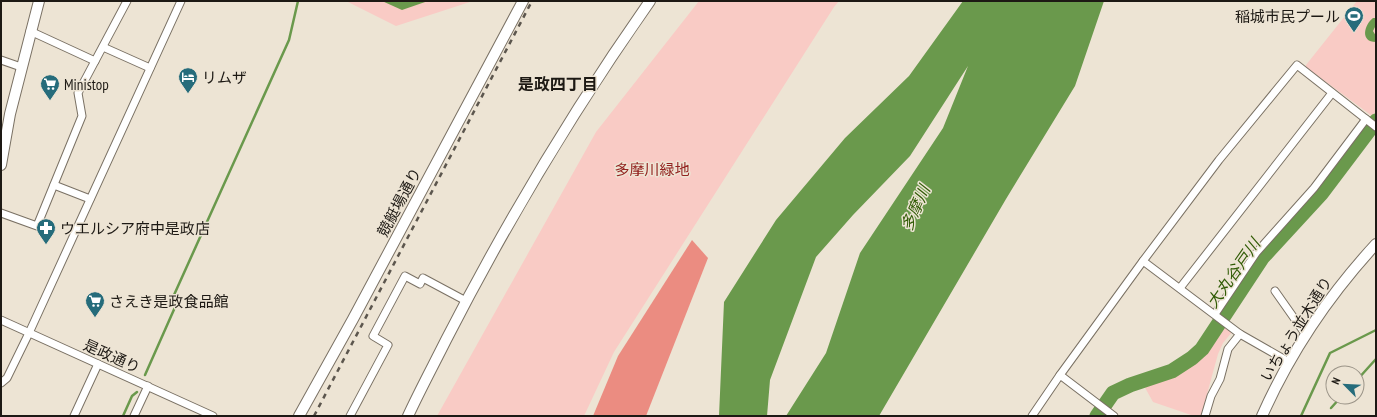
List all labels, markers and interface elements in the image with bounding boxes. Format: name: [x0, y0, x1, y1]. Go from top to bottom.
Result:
sports icon: 稲城市民プール: [1343, 5, 1365, 33]
place label: 稲城市民プール: [1235, 7, 1340, 26]
hotel icon: リムザ: [177, 66, 199, 94]
place label: リムザ: [202, 68, 247, 87]
supermarket icon: Ministop: [39, 73, 61, 101]
district label: 是政四丁目: [518, 74, 598, 94]
place label: Ministop: [64, 75, 109, 94]
park label: 多摩川緑地: [614, 160, 690, 179]
street label: 競艇場通り: [373, 164, 425, 240]
water label: 多摩川: [896, 180, 935, 234]
pharmacy icon: ウエルシア府中是政店: [35, 217, 57, 245]
place label: ウエルシア府中是政店: [60, 219, 210, 238]
water label: 大丸谷戸川: [1202, 233, 1265, 312]
street label: いちょう並木通り: [1256, 273, 1336, 385]
supermarket icon: さえき是政食品館: [84, 290, 106, 318]
place label: さえき是政食品館: [109, 292, 229, 311]
street label: 是政通り: [81, 335, 143, 377]
north arrow: [1325, 365, 1365, 405]
text: N: [1328, 375, 1343, 386]

